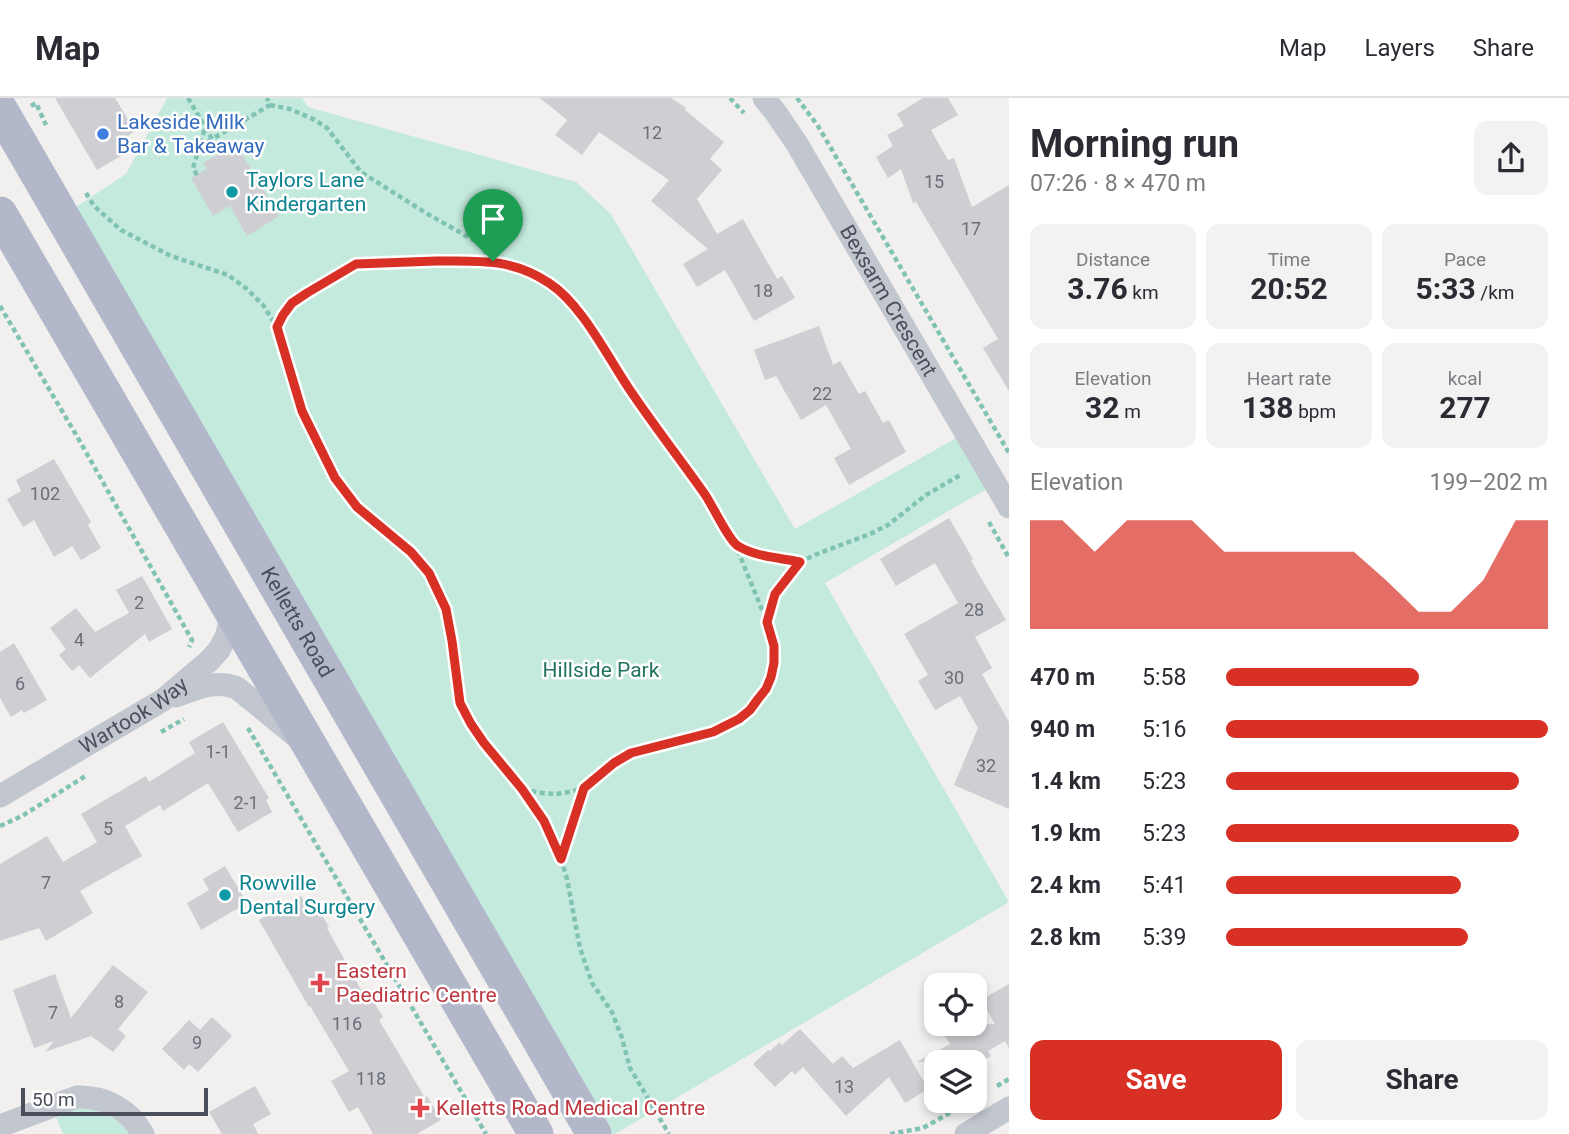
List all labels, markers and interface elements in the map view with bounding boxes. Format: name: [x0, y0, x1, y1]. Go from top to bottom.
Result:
text: Map: [35, 29, 100, 68]
text: Map: [1279, 34, 1327, 62]
text: Layers: [1365, 34, 1435, 62]
text: Share: [1473, 34, 1534, 62]
place label: Lakeside Milk Bar & Takeaway: [117, 110, 265, 158]
button: share: [1474, 121, 1548, 195]
house number: 12: [642, 122, 662, 143]
text: Morning run: [1030, 122, 1239, 166]
marker: Lakeside Milk Bar & Takeaway: [95, 126, 111, 142]
place label: Taylors Lane Kindergarten: [246, 168, 366, 216]
text: 07:26 · 8 × 470 m: [1030, 170, 1206, 197]
house number: 15: [924, 171, 944, 192]
marker: Taylors Lane Kindergarten: [224, 184, 240, 200]
pin: [463, 189, 523, 261]
icon: arrive: [474, 200, 512, 238]
house number: 17: [961, 218, 981, 239]
street label: Bexsarm Crescent: [835, 221, 942, 381]
text: Distance: [1076, 248, 1150, 271]
text: Time: [1268, 248, 1310, 271]
text: Pace: [1444, 248, 1486, 271]
text: 3.76: [1067, 271, 1128, 306]
text: 20:52: [1250, 271, 1328, 306]
text: 5:33: [1416, 271, 1476, 306]
house number: 18: [753, 280, 773, 301]
text: km: [1128, 281, 1159, 304]
text: /km: [1476, 281, 1514, 304]
text: Elevation: [1075, 367, 1151, 390]
text: Heart rate: [1247, 367, 1331, 390]
text: kcal: [1448, 367, 1482, 390]
house number: 22: [812, 383, 832, 404]
text: 32: [1085, 390, 1120, 425]
text: 138: [1242, 390, 1293, 425]
text: 277: [1439, 390, 1491, 425]
text: m: [1120, 400, 1141, 423]
text: bpm: [1293, 400, 1336, 423]
text: Elevation: [1030, 469, 1123, 496]
text: 199–202 m: [1429, 469, 1548, 496]
house number: 102: [30, 483, 60, 504]
street label: Kelletts Road: [256, 563, 339, 681]
house number: 2: [134, 592, 144, 613]
house number: 28: [964, 599, 984, 620]
house number: 4: [74, 629, 84, 650]
park label: Hillside Park: [543, 658, 660, 682]
text: 470 m: [1030, 664, 1095, 691]
text: 5:58: [1142, 664, 1186, 691]
house number: 30: [944, 667, 964, 688]
street label: Wartook Way: [75, 672, 193, 758]
house number: 6: [15, 673, 25, 694]
text: 940 m: [1030, 716, 1095, 743]
text: 5:16: [1142, 716, 1186, 743]
house number: 1-1: [205, 741, 231, 762]
house number: 32: [976, 755, 996, 776]
text: 1.4 km: [1030, 768, 1101, 795]
text: 5:23: [1142, 768, 1186, 795]
house number: 2-1: [233, 792, 259, 813]
house number: 5: [103, 818, 113, 839]
text: 1.9 km: [1030, 820, 1101, 847]
text: 5:23: [1142, 820, 1186, 847]
place label: Rowville Dental Surgery: [239, 871, 375, 919]
house number: 7: [41, 872, 51, 893]
text: 2.4 km: [1030, 872, 1101, 899]
text: 5:41: [1142, 872, 1186, 899]
marker: Rowville Dental Surgery: [217, 887, 233, 903]
text: 2.8 km: [1030, 924, 1101, 951]
text: 5:39: [1142, 924, 1186, 951]
place label: Eastern Paediatric Centre: [336, 959, 497, 1007]
marker: Eastern Paediatric Centre: [310, 973, 330, 993]
map controls: [924, 973, 987, 1113]
button: locate: [924, 973, 987, 1036]
house number: 8: [114, 991, 124, 1012]
house number: 7: [48, 1002, 58, 1023]
house number: 116: [332, 1013, 362, 1034]
house number: 9: [192, 1032, 202, 1053]
button: Save: [1030, 1040, 1282, 1120]
button: Share: [1296, 1040, 1548, 1120]
button: layers: [924, 1050, 987, 1113]
house number: 118: [356, 1068, 386, 1089]
house number: 13: [834, 1076, 854, 1097]
scale bar: [21, 1085, 208, 1117]
text: 50 m: [32, 1088, 75, 1111]
place label: Kelletts Road Medical Centre: [436, 1096, 705, 1120]
marker: Kelletts Road Medical Centre: [410, 1098, 430, 1118]

